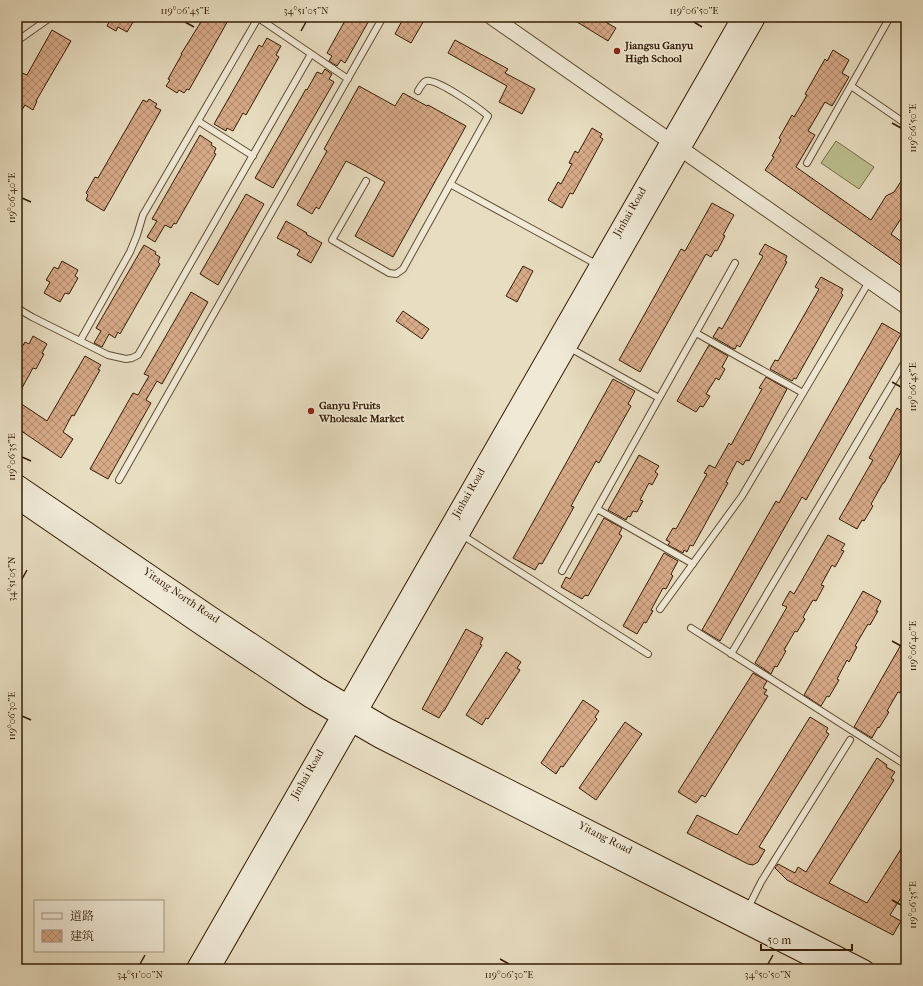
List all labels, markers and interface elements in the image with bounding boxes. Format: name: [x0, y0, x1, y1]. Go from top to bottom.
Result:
text: 119°06'45"E: [160, 5, 210, 17]
text: 34°51'05"N: [284, 5, 329, 17]
text: 119°06'50"E: [670, 5, 718, 17]
place label: Jiangsu Ganyu High School: [624, 39, 694, 65]
marker: Jiangsu Ganyu High School: [612, 46, 622, 56]
text: 119°06'50"E: [907, 104, 919, 152]
text: 119°06'40"E: [6, 173, 18, 223]
street label: Jinhai Road: [609, 184, 649, 240]
text: 119°06'45"E: [907, 362, 919, 412]
place label: Ganyu Fruits Wholesale Market: [318, 399, 405, 425]
marker: Ganyu Fruits Wholesale Market: [306, 406, 316, 416]
text: 119°06'35"E: [6, 433, 18, 481]
street label: Jinhai Road: [448, 465, 488, 521]
text: 34°51'05"N: [6, 556, 18, 602]
street label: Yitang North Road: [140, 564, 223, 626]
text: 119°06'40"E: [907, 621, 919, 671]
text: 119°06'30"E: [6, 692, 18, 740]
street label: Jinhai Road: [287, 746, 327, 802]
street label: Yitang Road: [575, 818, 635, 857]
text: 119°06'35"E: [907, 881, 919, 929]
legend: [34, 900, 164, 952]
text: 道路: [70, 909, 94, 923]
scale bar: [761, 926, 852, 952]
text: 建筑: [70, 929, 94, 943]
text: 50 m: [767, 933, 791, 947]
text: 34°51'00"N: [117, 969, 164, 981]
text: 119°06'30"E: [485, 969, 533, 981]
text: 34°50'50"N: [745, 969, 792, 981]

